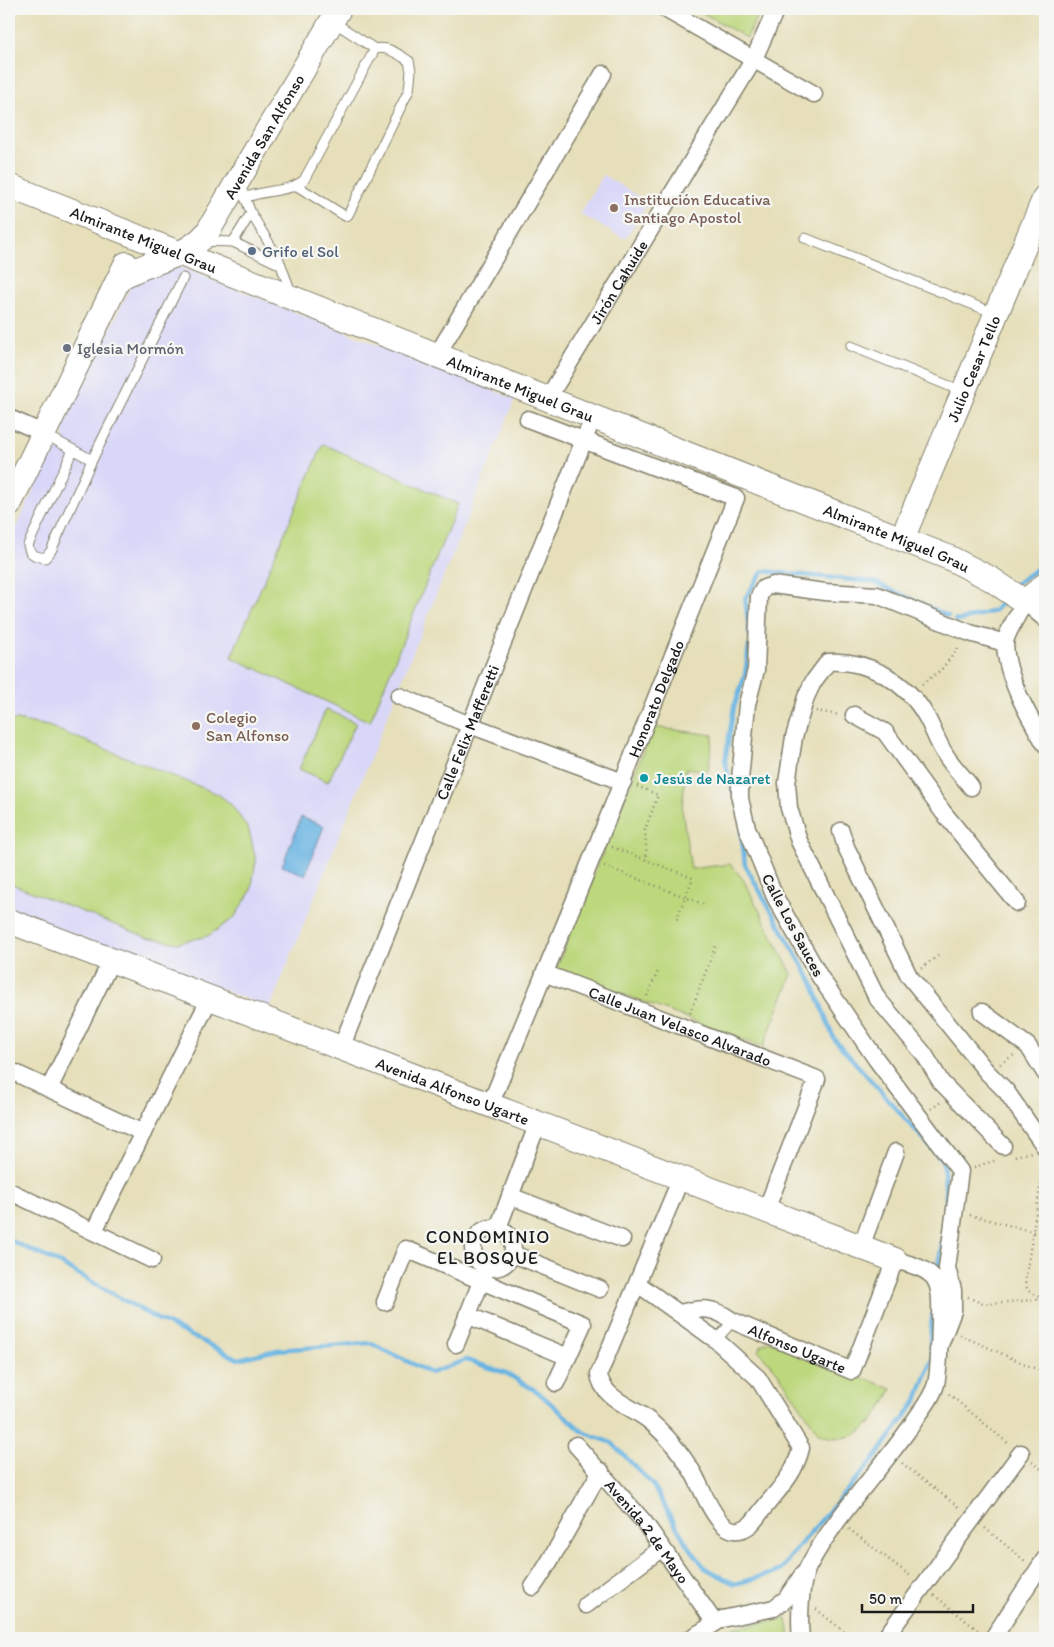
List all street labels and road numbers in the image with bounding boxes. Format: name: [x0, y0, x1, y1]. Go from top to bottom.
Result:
street label: Avenida San Alfonso: [220, 71, 308, 202]
street label: Almirante Miguel Grau: [68, 202, 220, 277]
street label: Jirón Cahuide: [586, 236, 651, 327]
street label: Julio Cesar Tello: [943, 312, 1004, 424]
street label: Almirante Miguel Grau: [444, 351, 597, 426]
street label: Almirante Miguel Grau: [821, 500, 973, 576]
street label: Honorato Delgado: [624, 637, 688, 760]
street label: Calle Felix Mafferetti: [432, 662, 503, 803]
street label: Calle Los Sauces: [758, 870, 828, 980]
street label: Calle Juan Velasco Alvarado: [586, 982, 774, 1070]
street label: Avenida Alfonso Ugarte: [373, 1053, 532, 1129]
street label: Alfonso Ugarte: [746, 1319, 849, 1377]
street label: Avenida 2 de Mayo: [601, 1475, 693, 1587]

